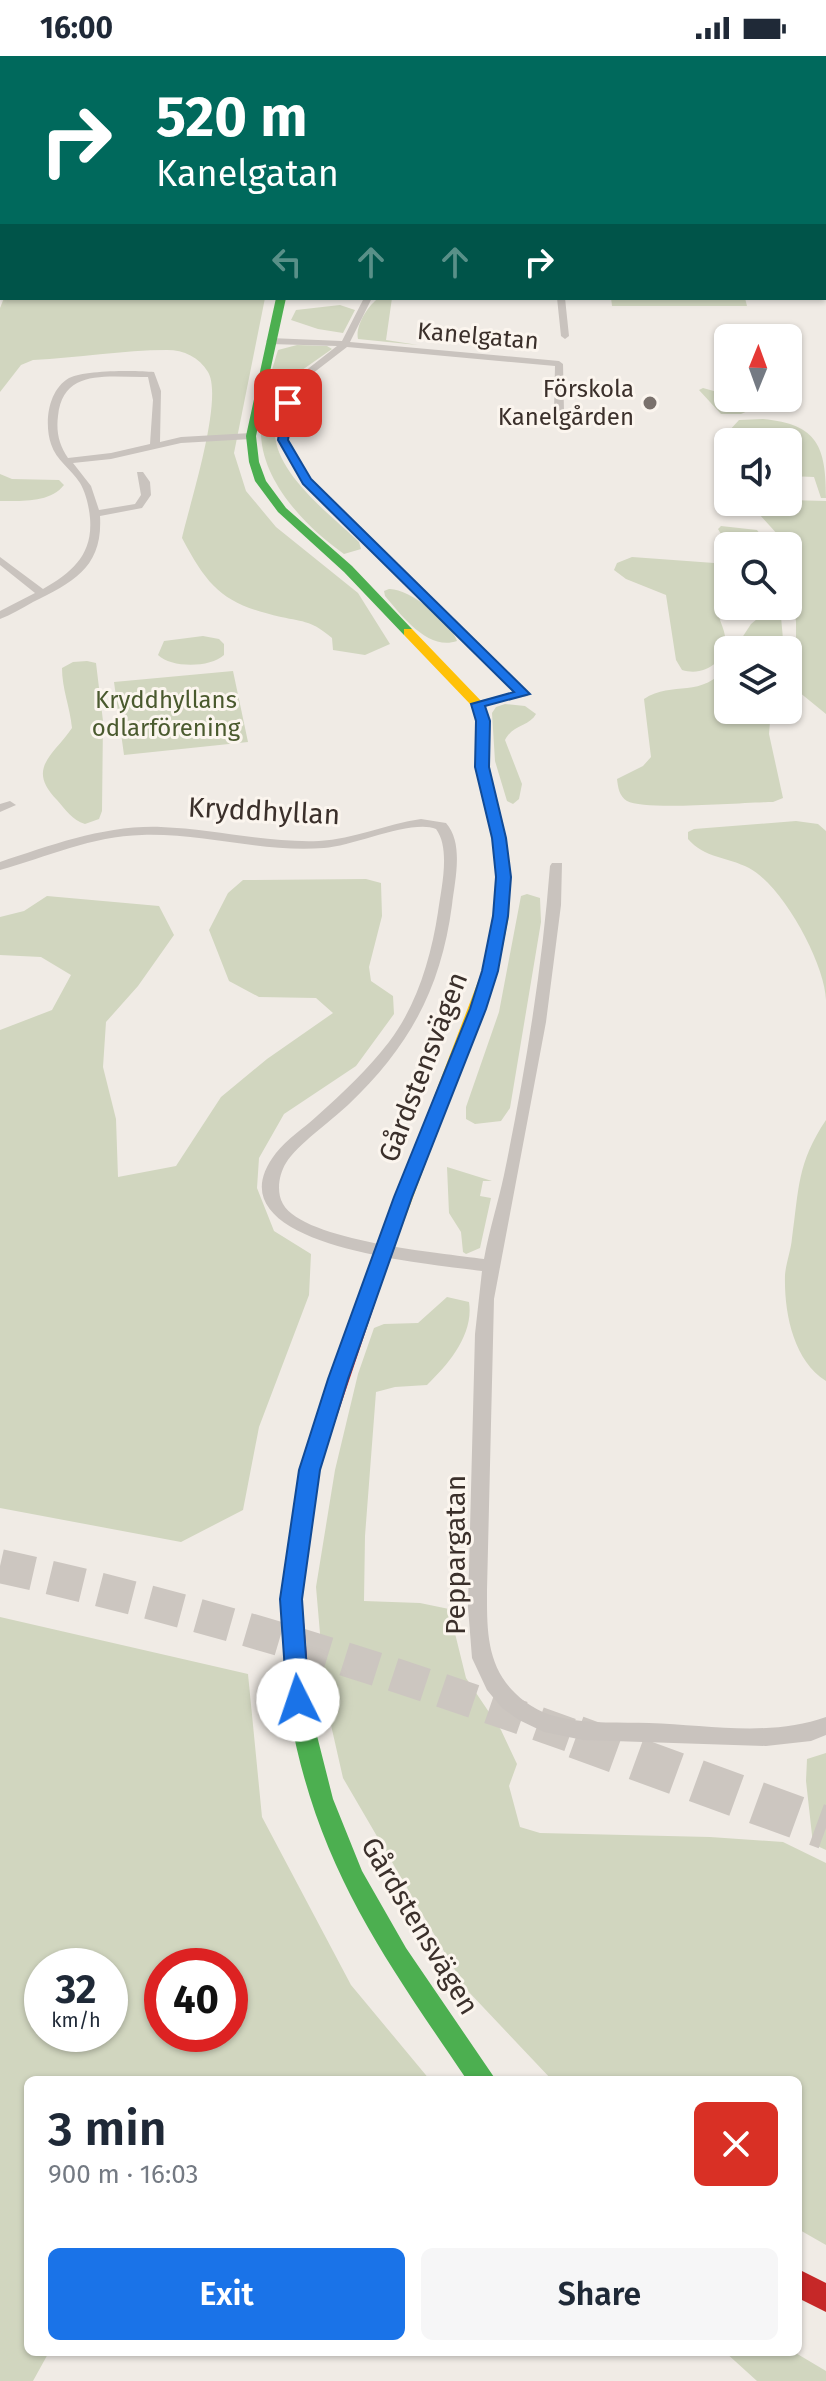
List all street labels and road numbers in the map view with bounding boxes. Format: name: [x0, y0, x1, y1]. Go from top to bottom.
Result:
street label: Kanelgatan: [416, 317, 540, 355]
street label: Kryddhyllan: [187, 791, 341, 831]
street label: Gårdstensvägen: [372, 967, 474, 1167]
street label: Peppargatan: [439, 1475, 472, 1635]
street label: Gårdstensvägen: [354, 1831, 486, 2021]

